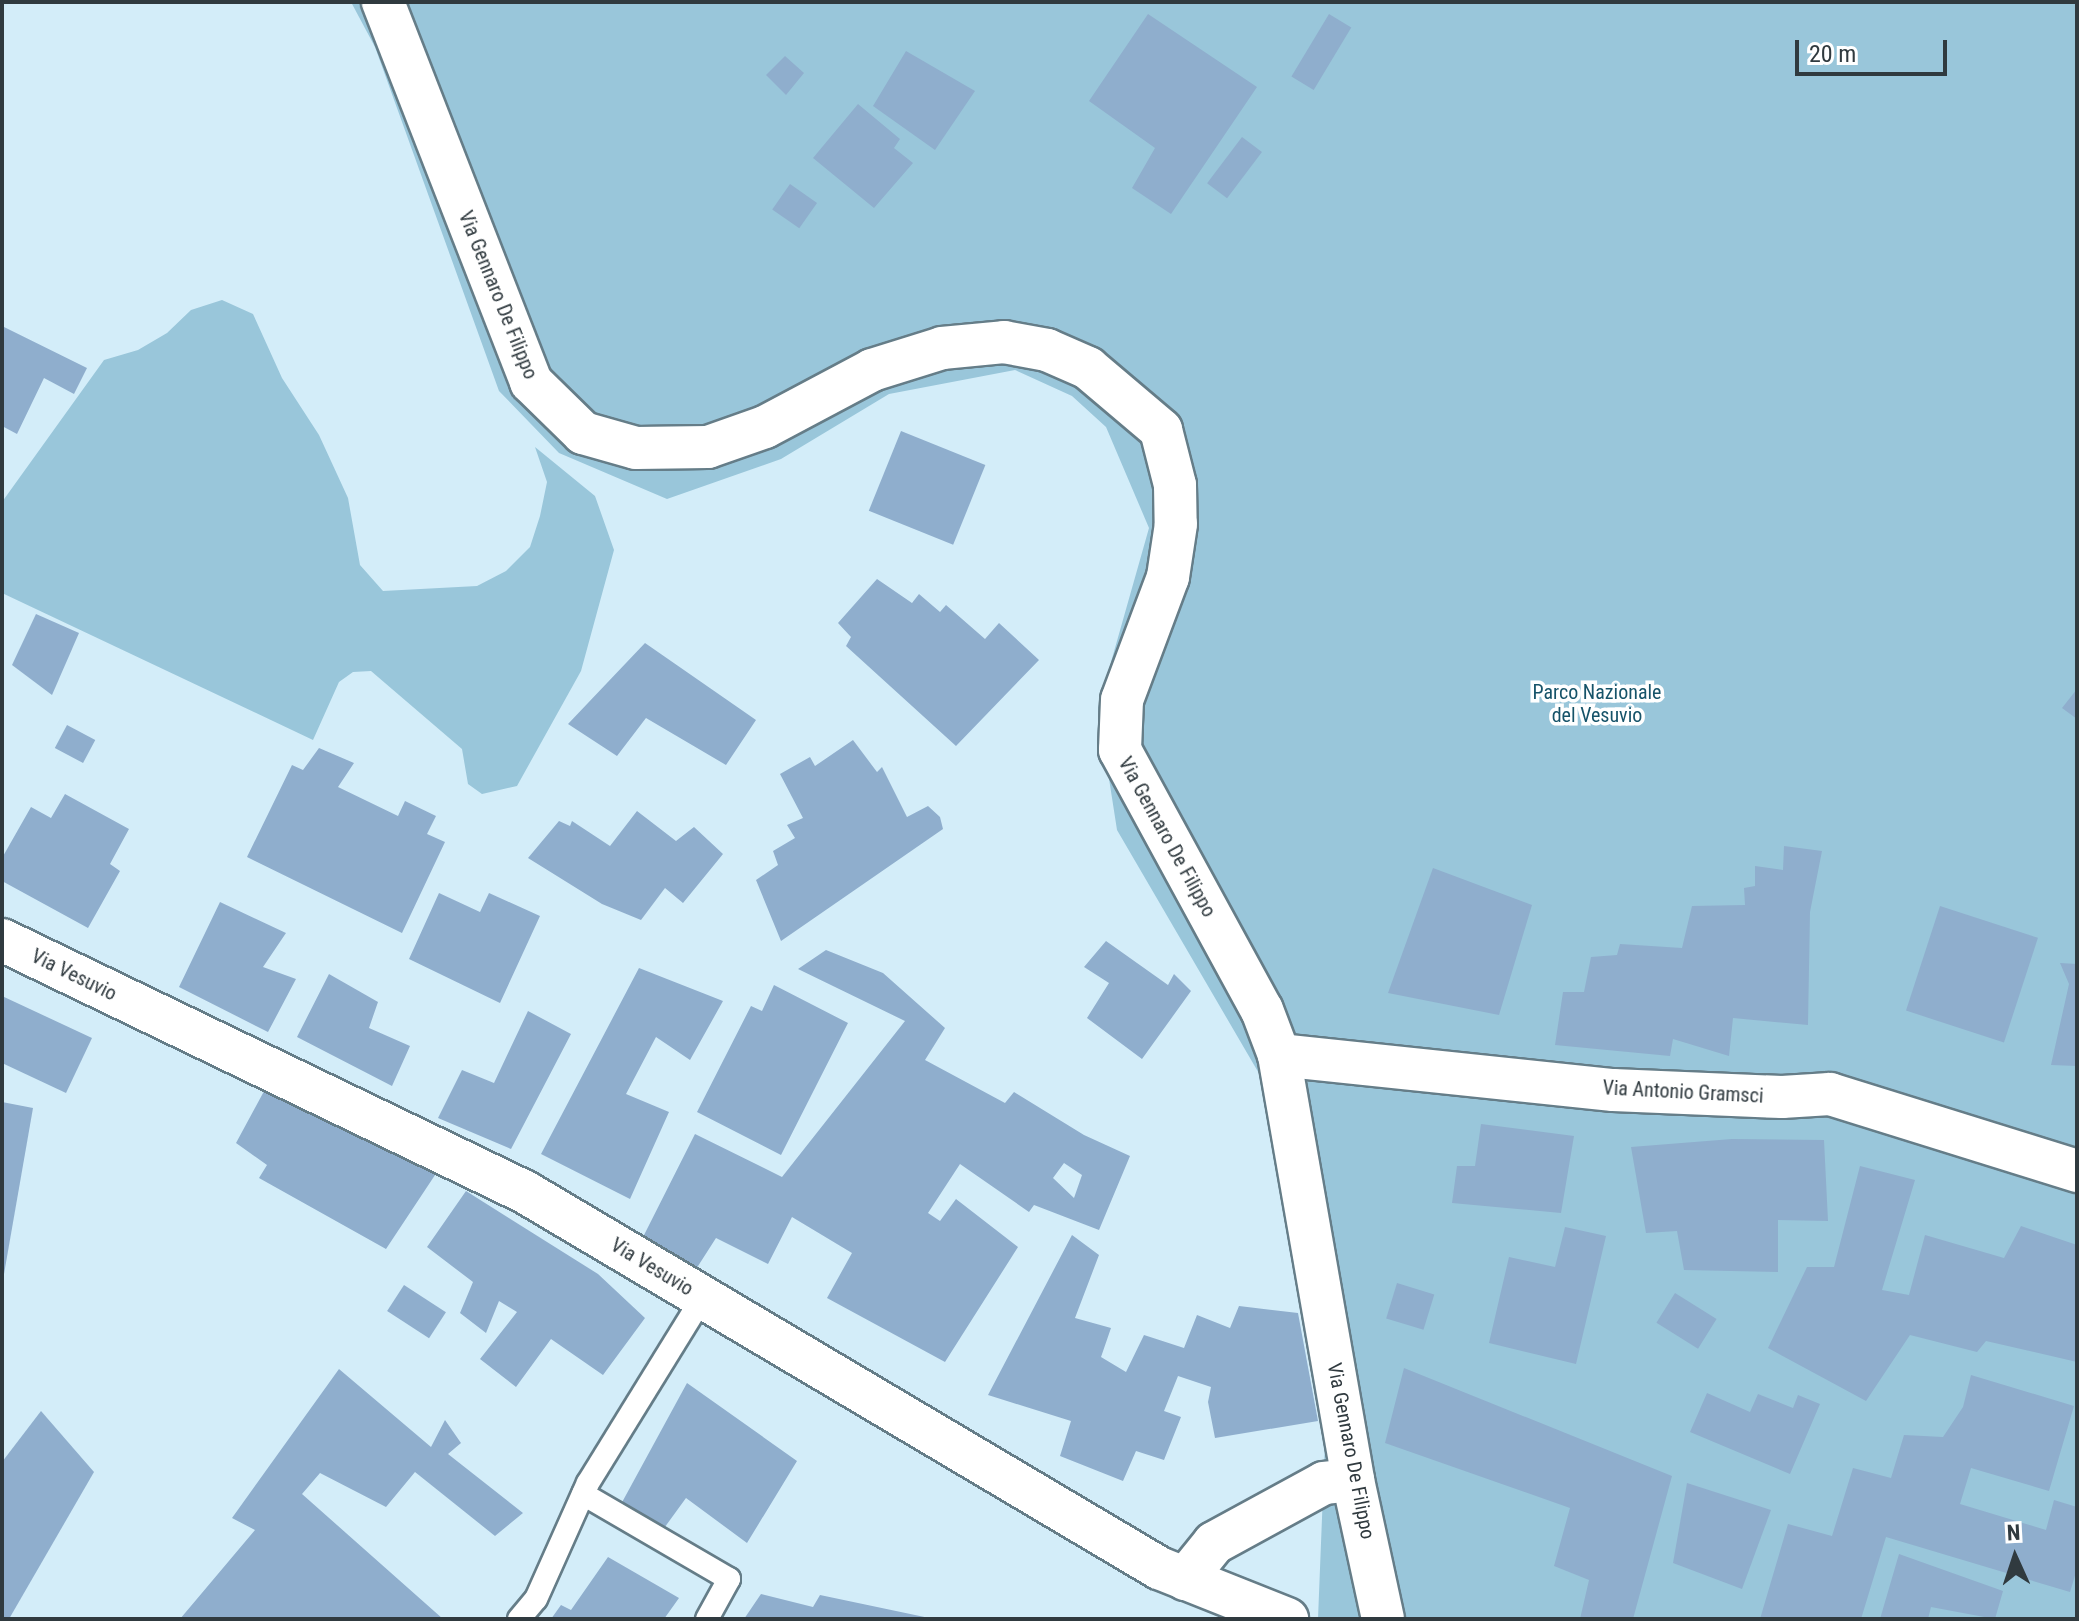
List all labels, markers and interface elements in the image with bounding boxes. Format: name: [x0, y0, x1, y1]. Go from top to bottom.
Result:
scale bar: [1799, 24, 1951, 74]
text: 20 m: [1809, 40, 1856, 68]
street label: Via Gennaro De Filippo: [453, 207, 543, 383]
park label: Parco Nazionale del Vesuvio: [1533, 680, 1661, 727]
street label: Via Gennaro De Filippo: [1113, 753, 1221, 921]
street label: Via Vesuvio: [27, 944, 121, 1006]
street label: Via Antonio Gramsci: [1602, 1076, 1764, 1108]
street label: Via Vesuvio: [606, 1233, 698, 1301]
street label: Via Gennaro De Filippo: [1322, 1361, 1380, 1541]
north arrow: [1975, 1517, 2055, 1597]
text: N: [2006, 1520, 2021, 1545]

